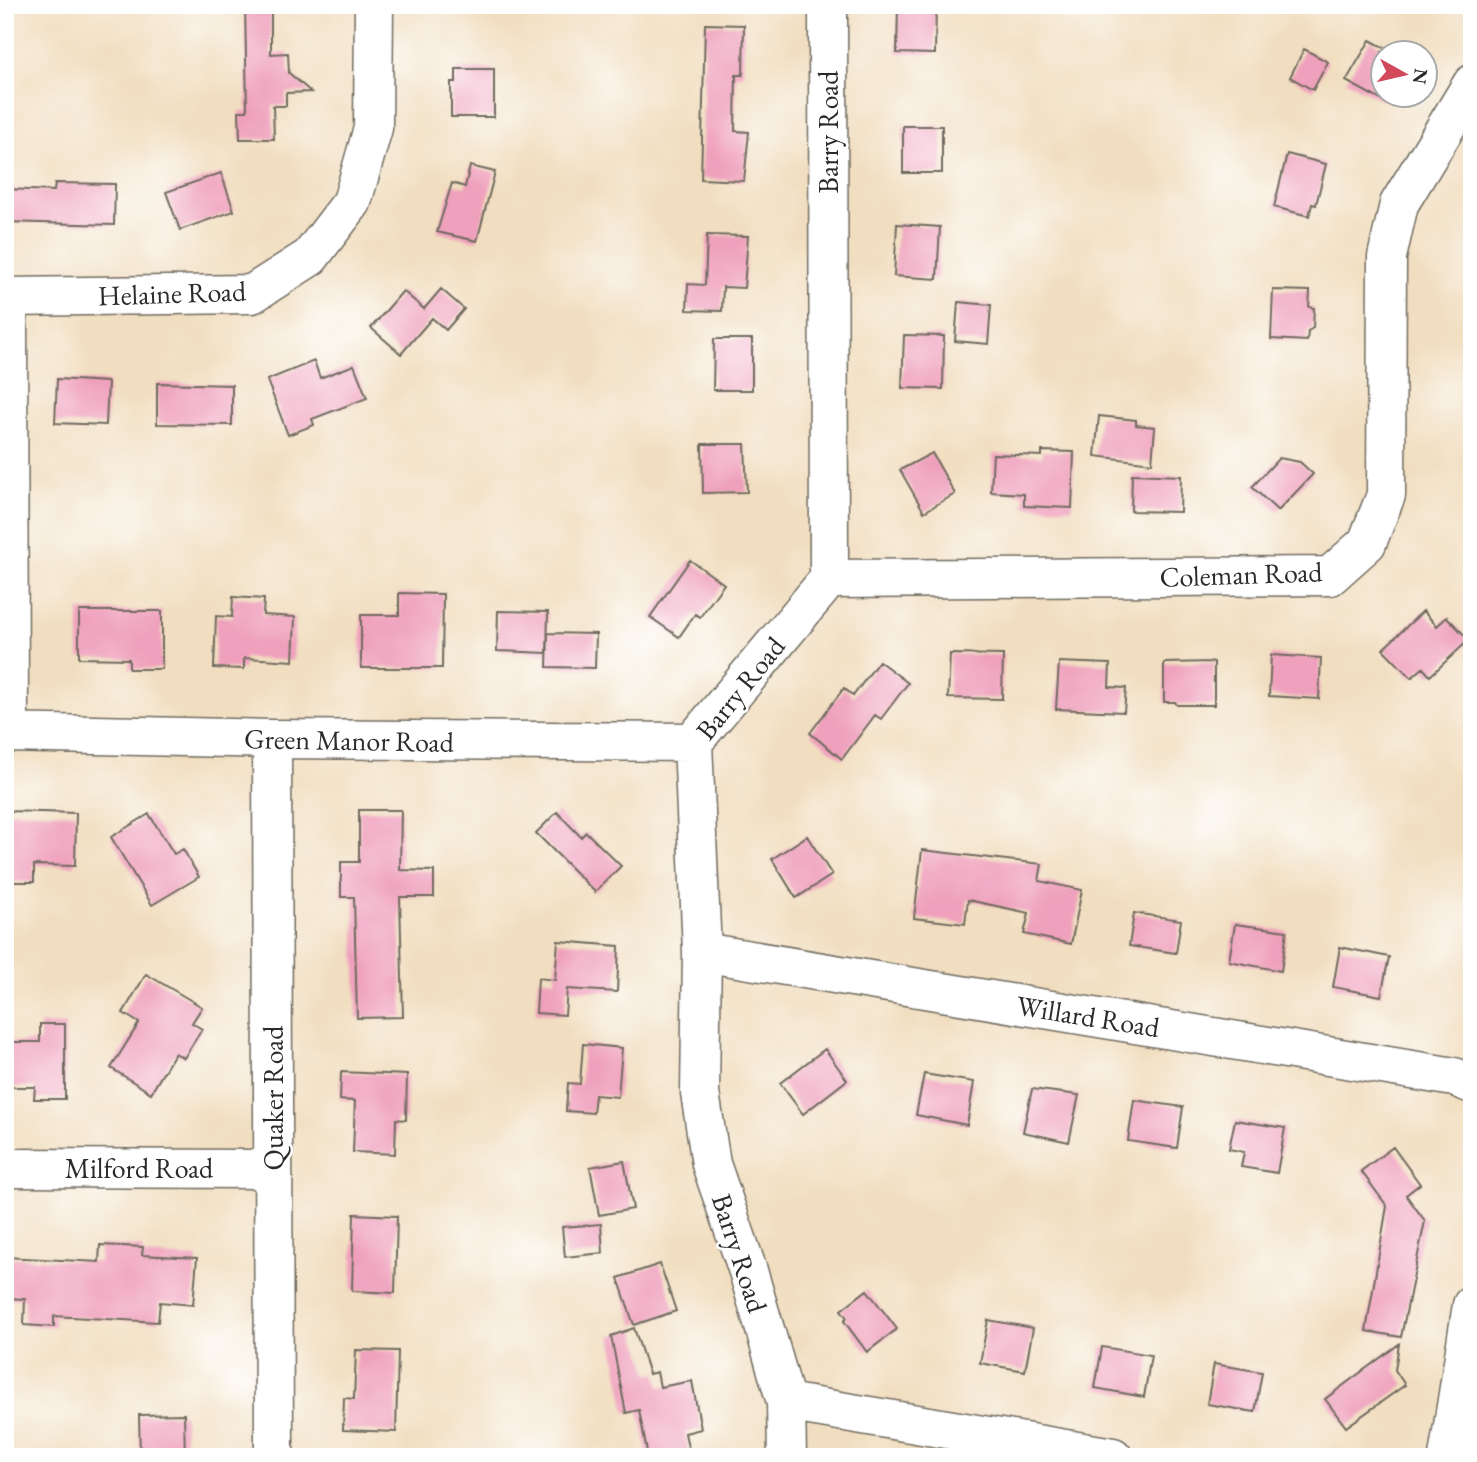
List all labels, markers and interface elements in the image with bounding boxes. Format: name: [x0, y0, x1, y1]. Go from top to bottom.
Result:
north arrow: [1368, 38, 1438, 108]
text: N: [1407, 67, 1434, 86]
street label: Barry Road: [810, 70, 846, 193]
street label: Helaine Road: [97, 272, 248, 314]
street label: Coleman Road: [1159, 553, 1324, 595]
street label: Barry Road: [687, 628, 793, 747]
street label: Green Manor Road: [244, 720, 455, 760]
street label: Willard Road: [1014, 987, 1163, 1045]
street label: Quaker Road: [255, 1025, 291, 1170]
street label: Milford Road: [65, 1150, 214, 1186]
street label: Barry Road: [704, 1189, 776, 1318]

